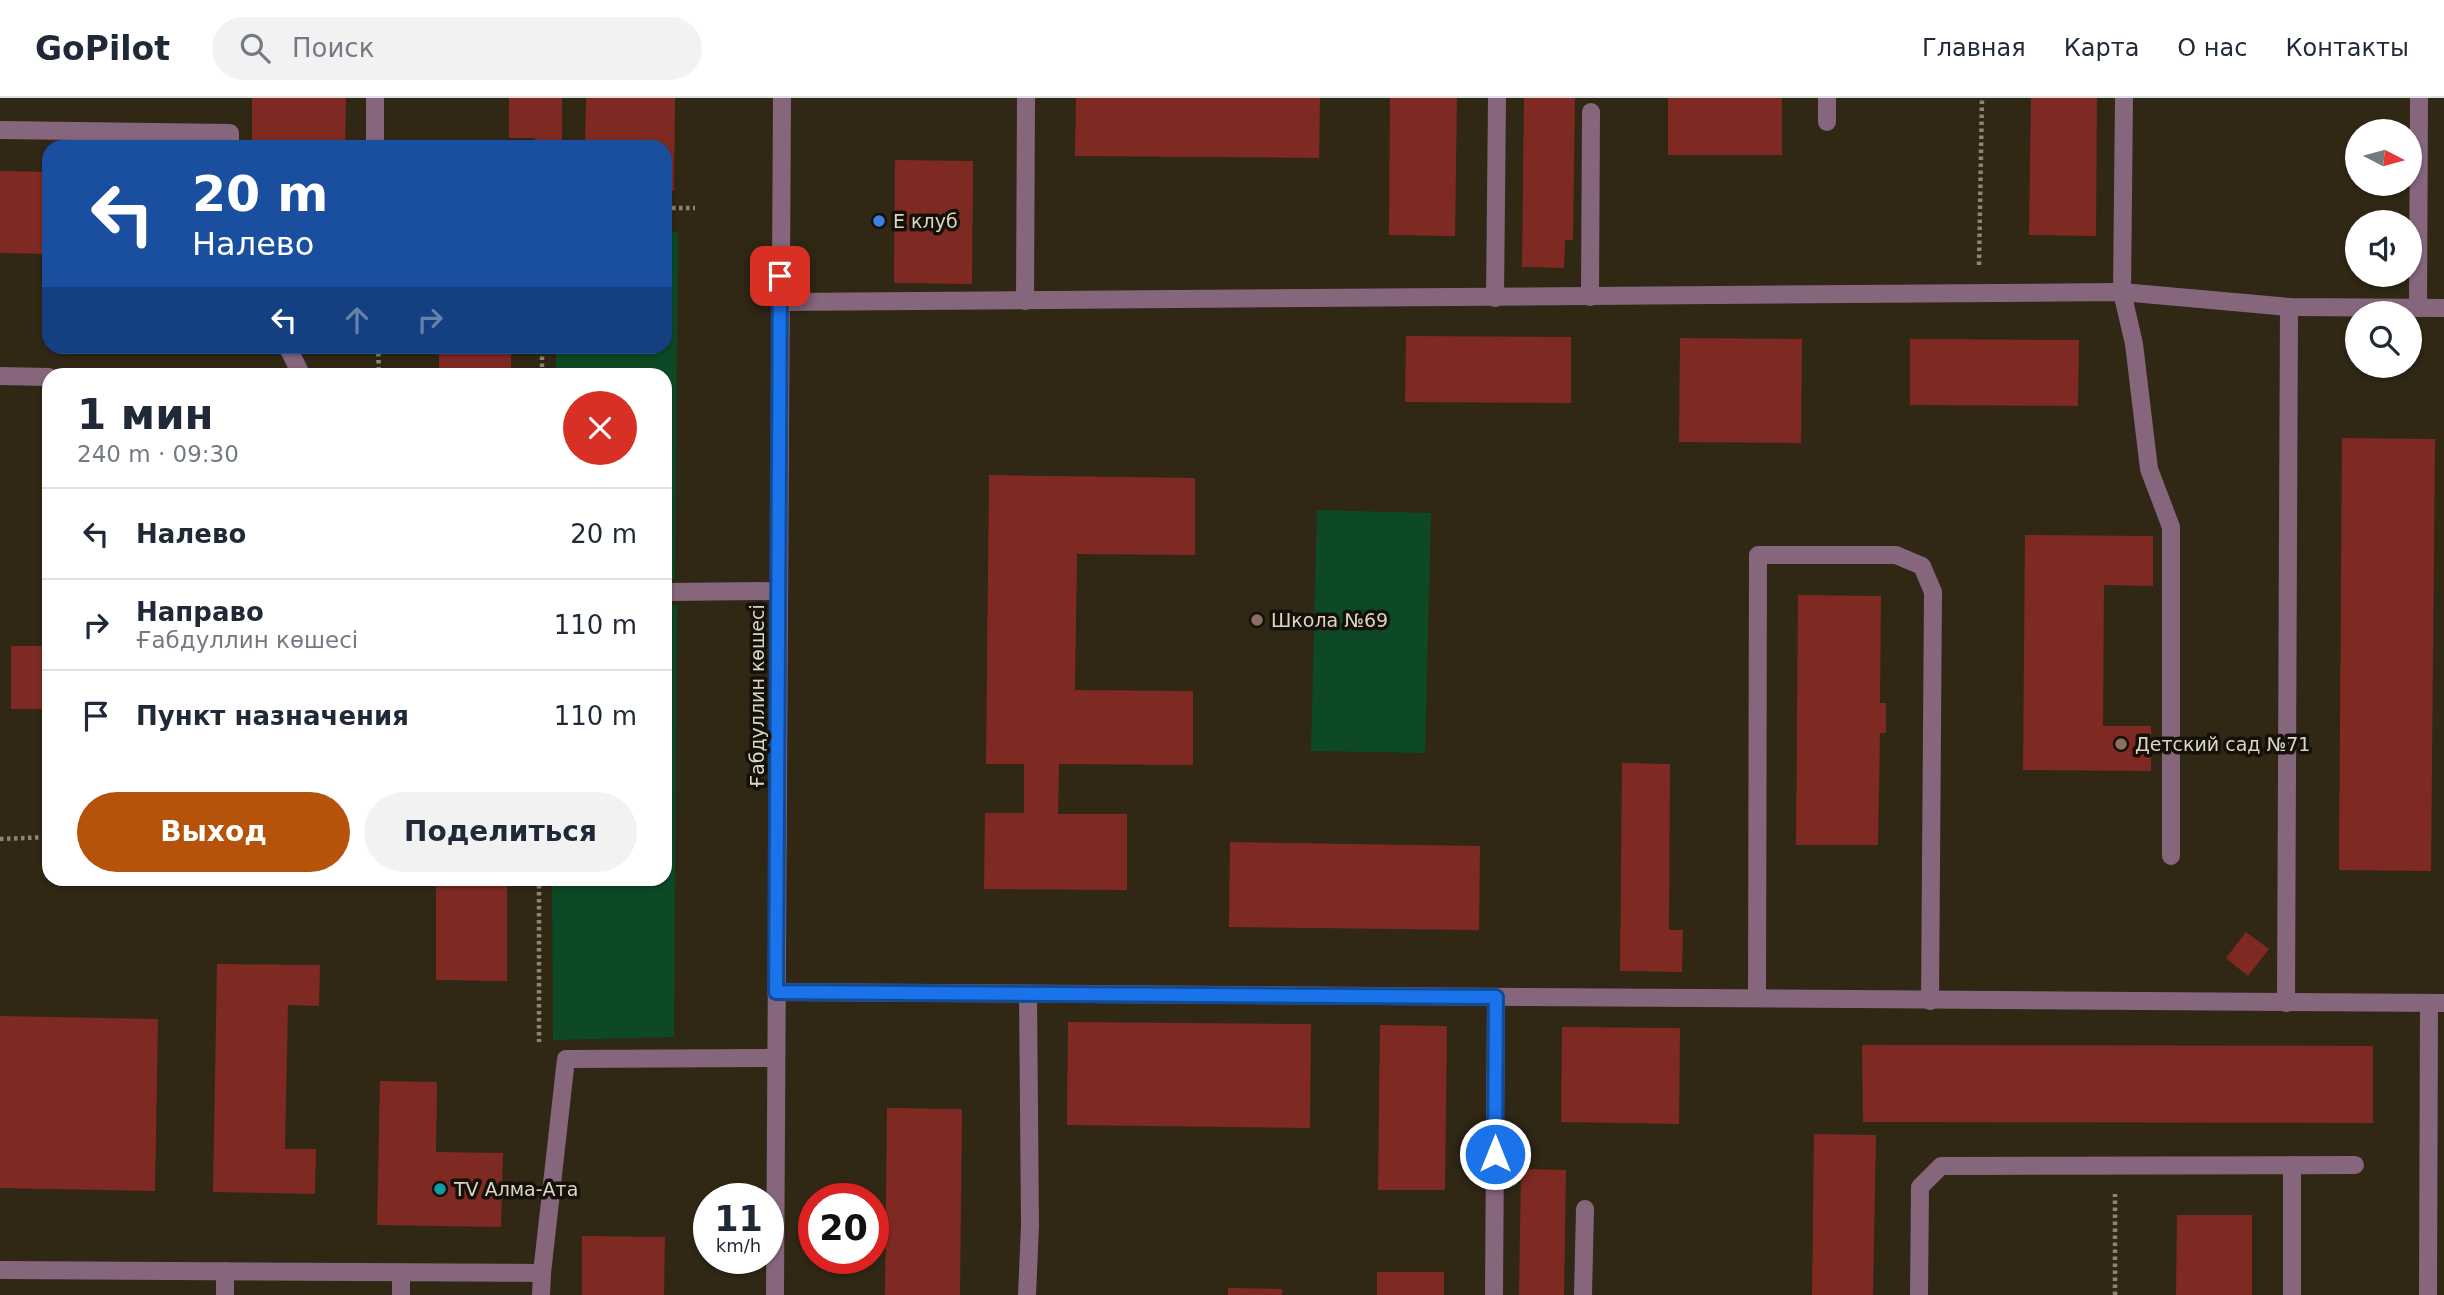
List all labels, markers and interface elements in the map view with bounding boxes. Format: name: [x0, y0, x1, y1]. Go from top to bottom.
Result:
search box: [212, 17, 702, 80]
text: GoPilot: [35, 29, 170, 68]
icon: search: [236, 29, 274, 67]
text: Поиск: [292, 33, 374, 63]
text: Главная: [1922, 34, 2026, 62]
text: Карта: [2064, 34, 2139, 62]
text: О нас: [2177, 34, 2247, 62]
text: Контакты: [2285, 34, 2409, 62]
north arrow: [2345, 119, 2422, 196]
map controls: [2345, 119, 2422, 378]
text: 20 m: [192, 166, 328, 223]
icon: left: [77, 168, 168, 259]
place label: Е клуб: [893, 210, 958, 232]
button: sound: [2345, 210, 2422, 287]
marker: Е клуб: [871, 213, 887, 229]
text: Налево: [192, 225, 314, 263]
pin: [750, 246, 810, 306]
icon: arrive: [761, 257, 799, 295]
icon: left: [265, 301, 303, 339]
icon: ahead: [338, 301, 376, 339]
icon: right: [411, 301, 449, 339]
button: search: [2345, 301, 2422, 378]
text: 1 мин: [77, 390, 214, 439]
button: close: [563, 391, 637, 465]
text: 240 m · 09:30: [77, 441, 239, 467]
icon: left: [77, 515, 115, 553]
text: Налево: [136, 519, 246, 549]
text: 20 m: [570, 519, 637, 549]
text: Направо: [136, 597, 264, 627]
street label: Ғабдуллин көшесі: [746, 604, 768, 788]
icon: right: [77, 606, 115, 644]
place label: Школа №69: [1271, 609, 1388, 631]
text: 110 m: [554, 610, 637, 640]
marker: Школа №69: [1249, 612, 1265, 628]
text: Ғабдуллин көшесі: [136, 627, 358, 653]
icon: arrive: [77, 697, 115, 735]
text: Пункт назначения: [136, 701, 409, 731]
text: 110 m: [554, 701, 637, 731]
place label: Детский сад №71: [2135, 733, 2310, 755]
marker: Детский сад №71: [2113, 736, 2129, 752]
button: Выход: [77, 792, 350, 872]
button: Поделиться: [364, 792, 637, 872]
position arrow: [1458, 1117, 1532, 1191]
place label: ТV Алма-Ата: [453, 1178, 578, 1200]
marker: ТV Алма-Ата: [432, 1181, 448, 1197]
speed limit sign: 20: [798, 1183, 889, 1274]
text: 11: [714, 1199, 763, 1239]
text: km/h: [716, 1235, 761, 1256]

